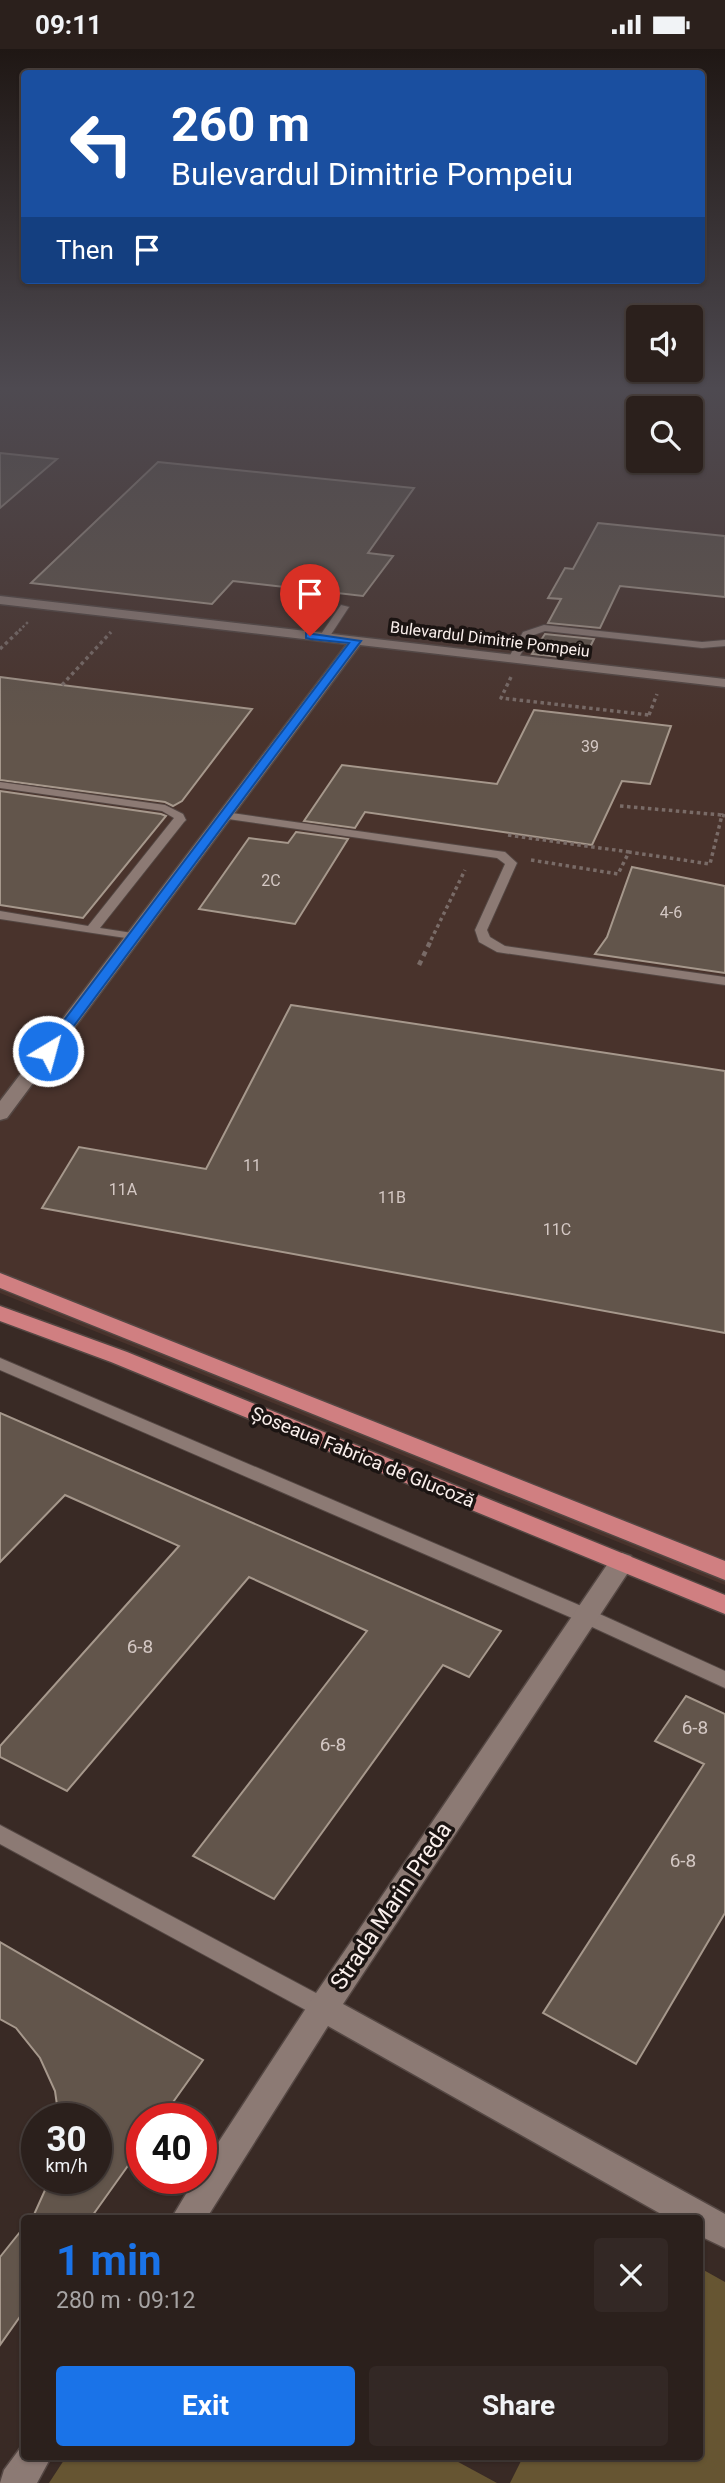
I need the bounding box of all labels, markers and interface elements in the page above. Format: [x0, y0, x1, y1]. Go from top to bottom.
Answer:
text: 09:11 [35, 10, 102, 40]
text: 260 m [171, 96, 310, 153]
icon: left [56, 98, 147, 189]
text: Bulevardul Dimitrie Pompeiu [171, 155, 573, 193]
icon: arrive [128, 231, 166, 269]
text: Then [56, 235, 114, 265]
map controls [626, 305, 703, 473]
button: sound [626, 305, 703, 382]
button: search [626, 396, 703, 473]
pin [280, 564, 340, 636]
icon: arrive [291, 575, 329, 613]
street label: Bulevardul Dimitrie Pompeiu [389, 617, 591, 661]
house number: 39 [581, 737, 599, 756]
house number: 2C [261, 871, 281, 890]
house number: 4-6 [660, 903, 682, 922]
position arrow [11, 1014, 85, 1088]
house number: 11 [243, 1156, 261, 1175]
house number: 11A [109, 1180, 138, 1199]
house number: 11B [378, 1188, 406, 1207]
house number: 11C [543, 1220, 571, 1239]
street label: Șoseaua Fabrica de Glucoză [248, 1402, 478, 1512]
house number: 6-8 [127, 1635, 153, 1658]
house number: 6-8 [682, 1716, 708, 1739]
house number: 6-8 [320, 1733, 346, 1756]
street label: Strada Marin Preda [325, 1817, 457, 1995]
house number: 6-8 [670, 1849, 696, 1872]
speed limit sign: 40 [126, 2103, 217, 2194]
text: 30 [46, 2119, 87, 2160]
text: km/h [45, 2155, 88, 2176]
text: 1 min [56, 2236, 162, 2285]
button: close [594, 2238, 668, 2312]
text: 280 m · 09:12 [56, 2287, 195, 2314]
button: Exit [56, 2366, 355, 2446]
button: Share [369, 2366, 668, 2446]

